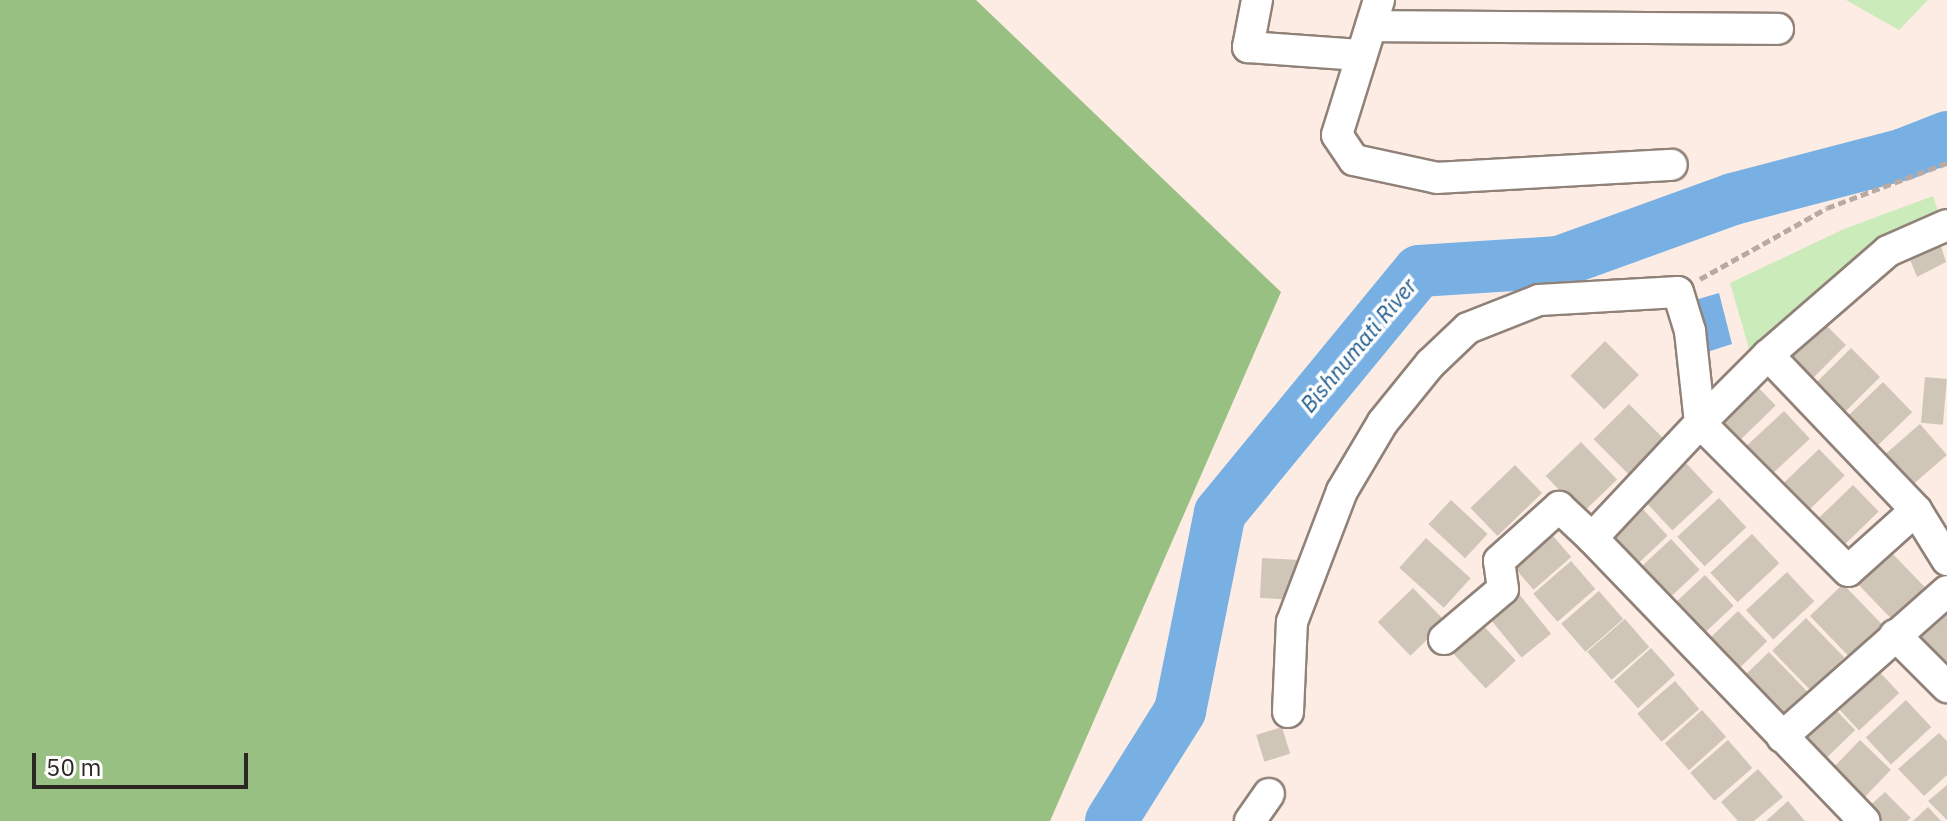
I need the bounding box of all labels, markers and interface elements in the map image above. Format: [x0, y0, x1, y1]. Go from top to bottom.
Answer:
water label: Bishnumati River [1295, 273, 1421, 417]
scale bar [36, 737, 252, 787]
text: 50 m [46, 751, 101, 783]

